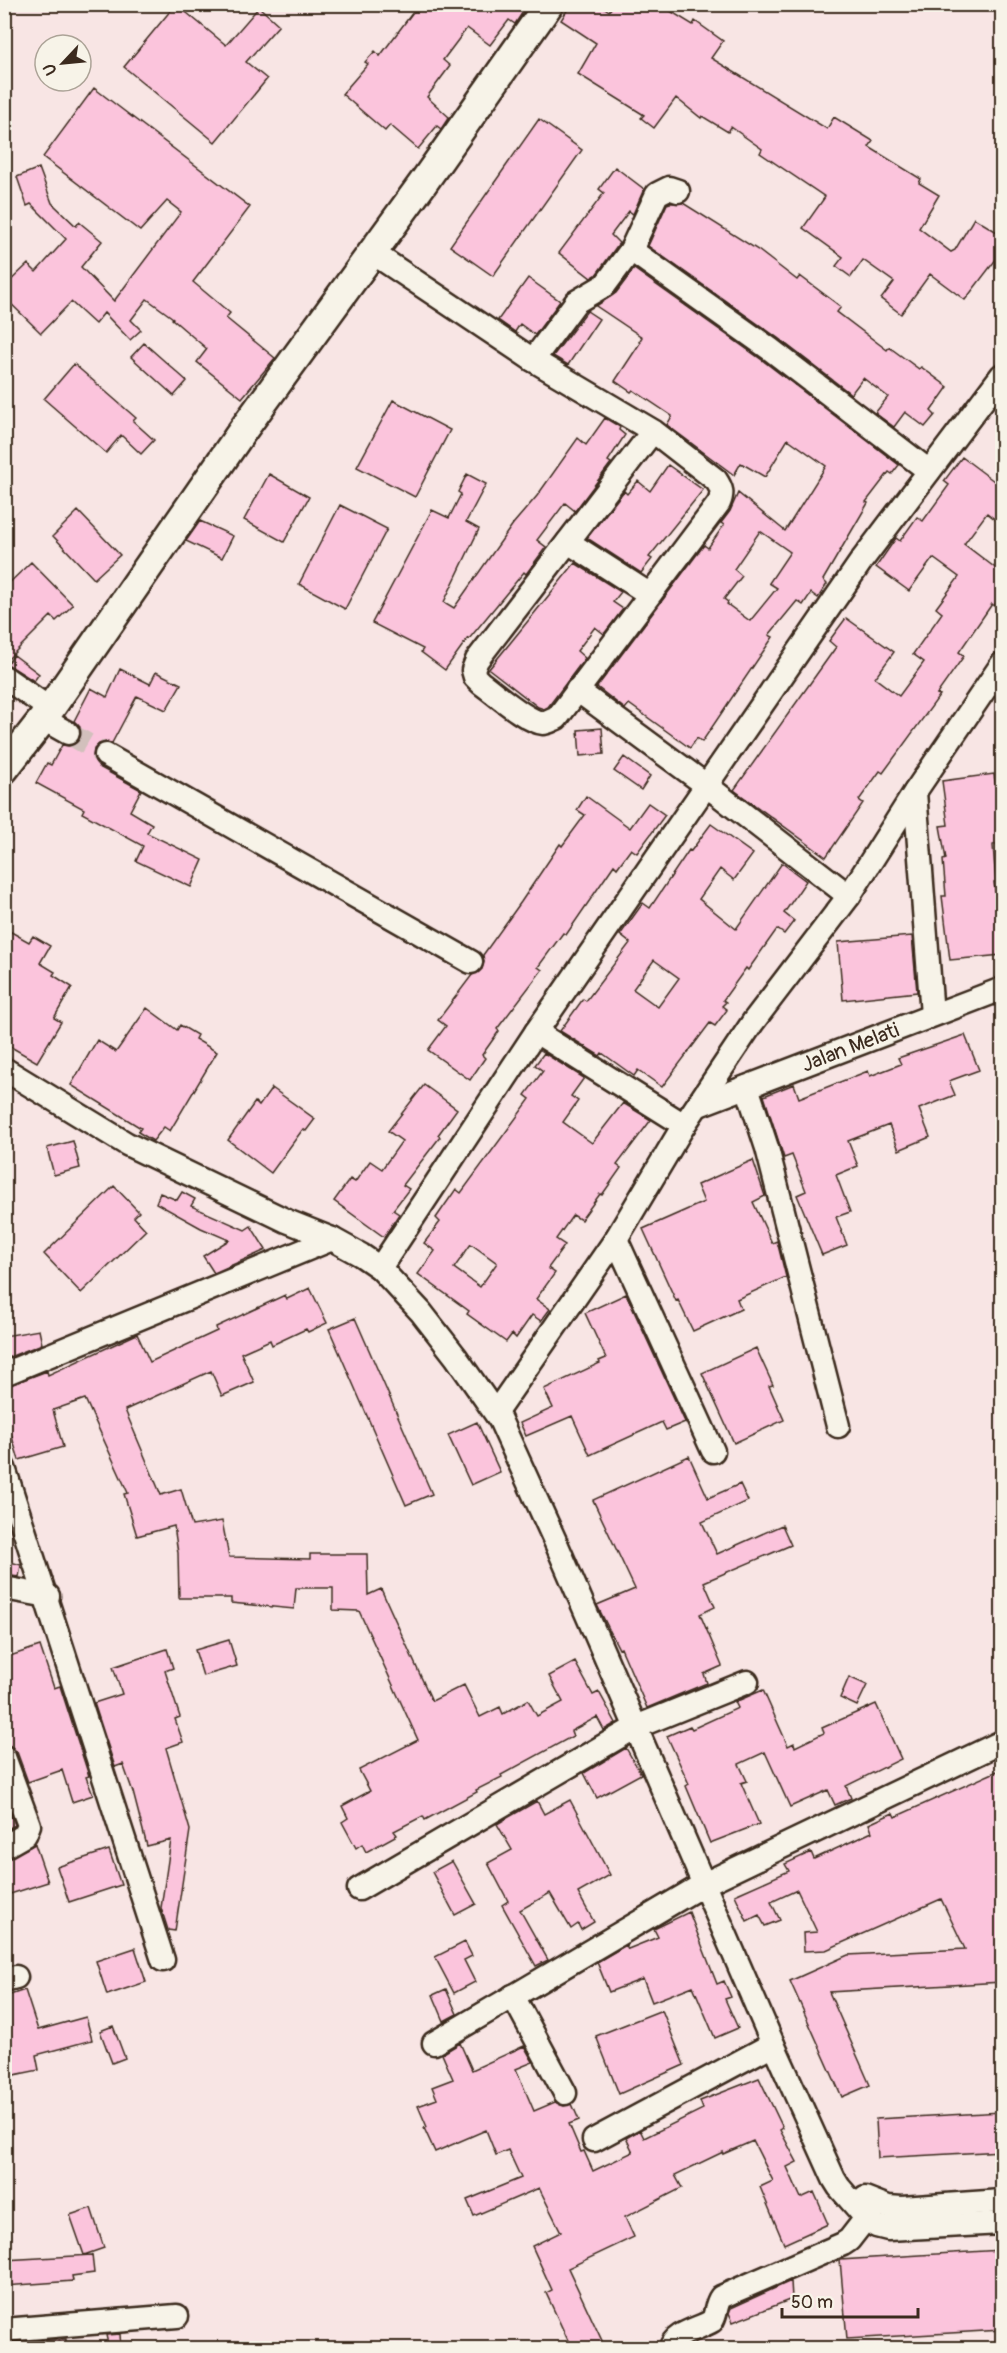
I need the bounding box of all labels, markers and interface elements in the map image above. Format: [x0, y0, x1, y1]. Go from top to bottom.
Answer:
north arrow [33, 33, 93, 93]
text: U [39, 60, 62, 78]
street label: Jalan Melati [798, 1017, 903, 1078]
scale bar [782, 2281, 918, 2319]
text: 50 m [791, 2291, 833, 2314]

